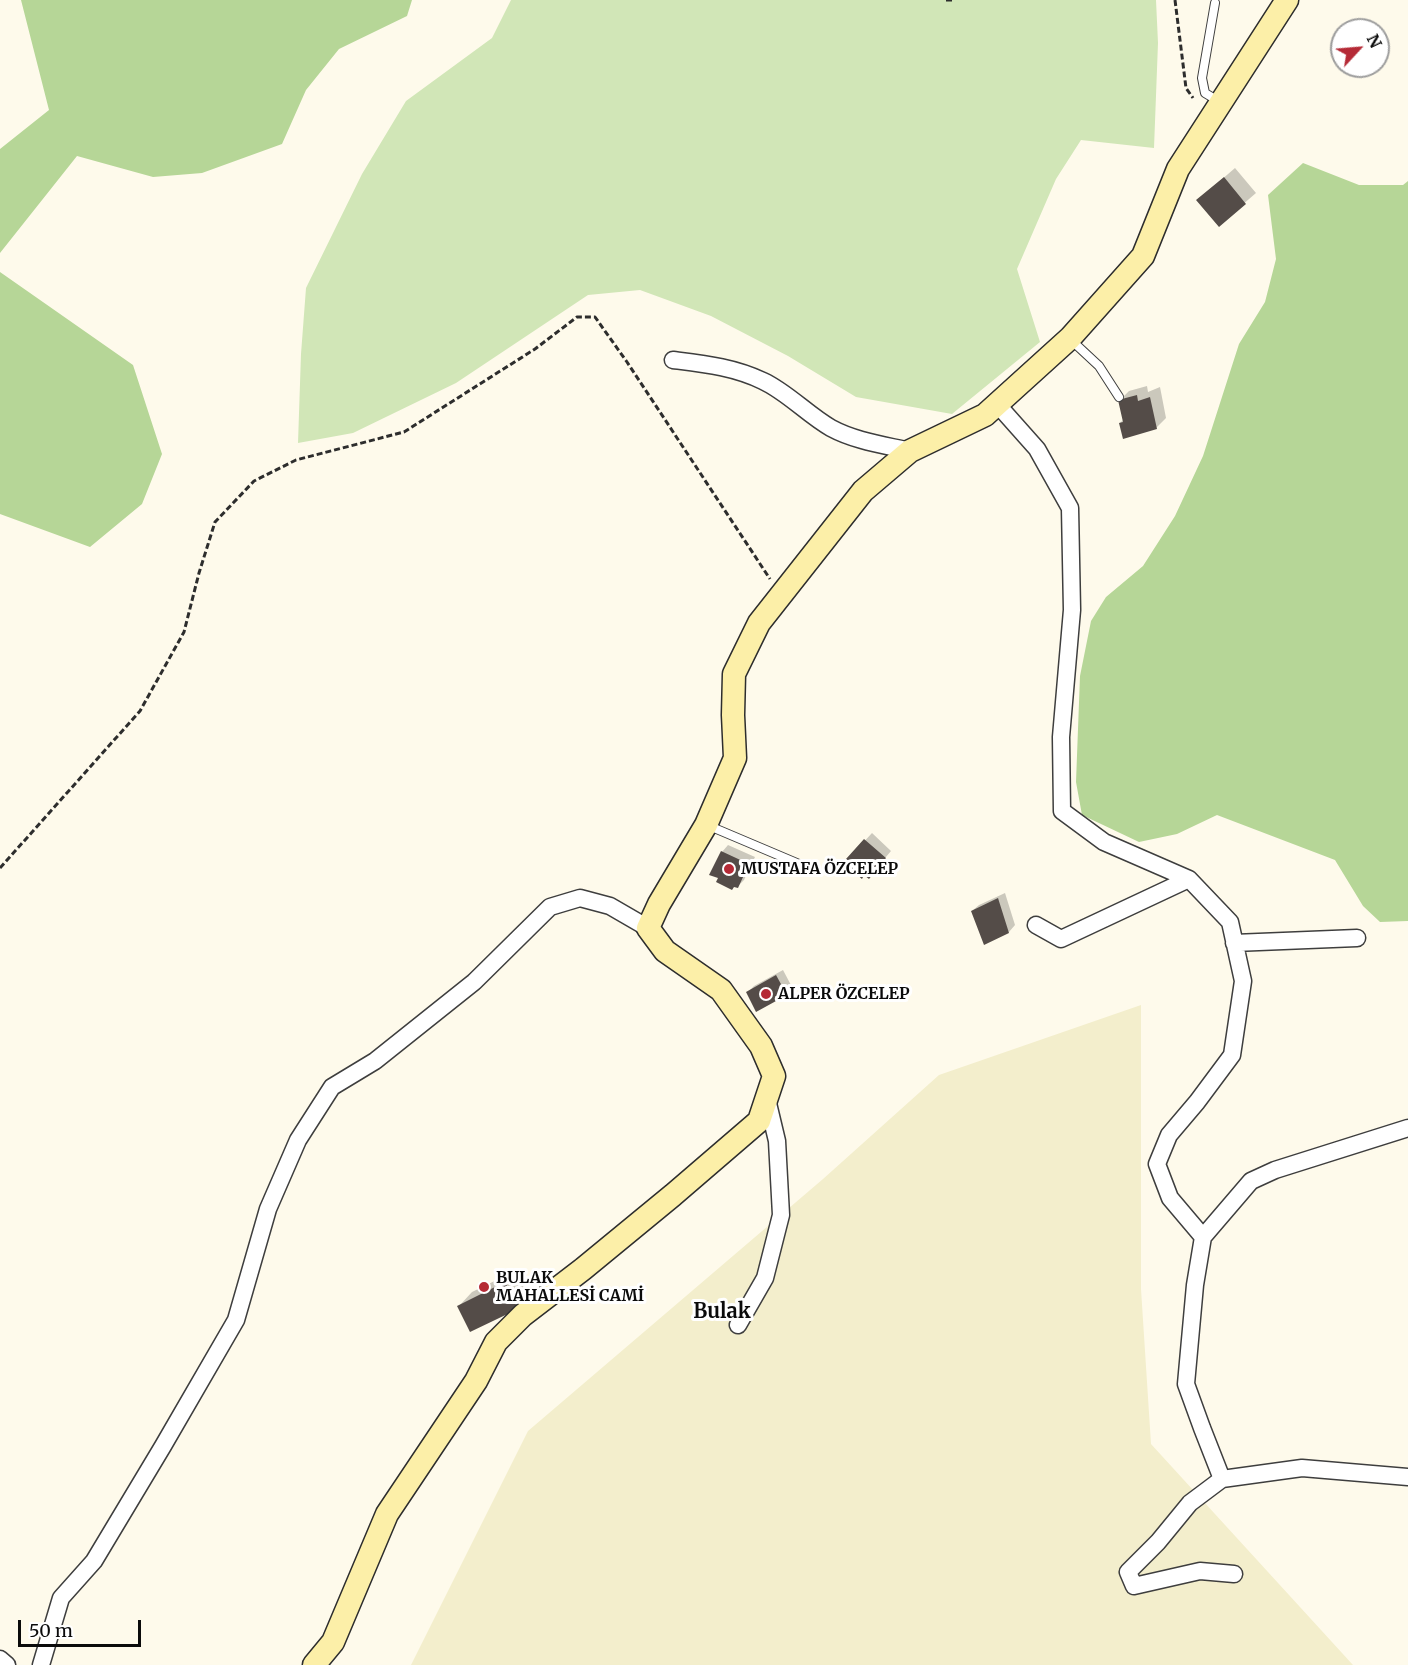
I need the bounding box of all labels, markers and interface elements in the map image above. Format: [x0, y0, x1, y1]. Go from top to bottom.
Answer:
north arrow [1330, 18, 1390, 78]
text: N [1363, 31, 1386, 51]
place label: MUSTAFA ÖZCELEP [741, 859, 898, 879]
marker: MUSTAFA ÖZCELEP [722, 862, 736, 876]
place label: ALPER ÖZCELEP [778, 984, 909, 1004]
marker: ALPER ÖZCELEP [759, 987, 773, 1001]
place label: BULAK MAHALLESİ CAMİ [496, 1268, 644, 1306]
marker: BULAK MAHALLESİ CAMİ [477, 1280, 491, 1294]
district label: Bulak [693, 1300, 751, 1324]
scale bar [21, 1608, 144, 1646]
text: 50 m [29, 1619, 73, 1642]

